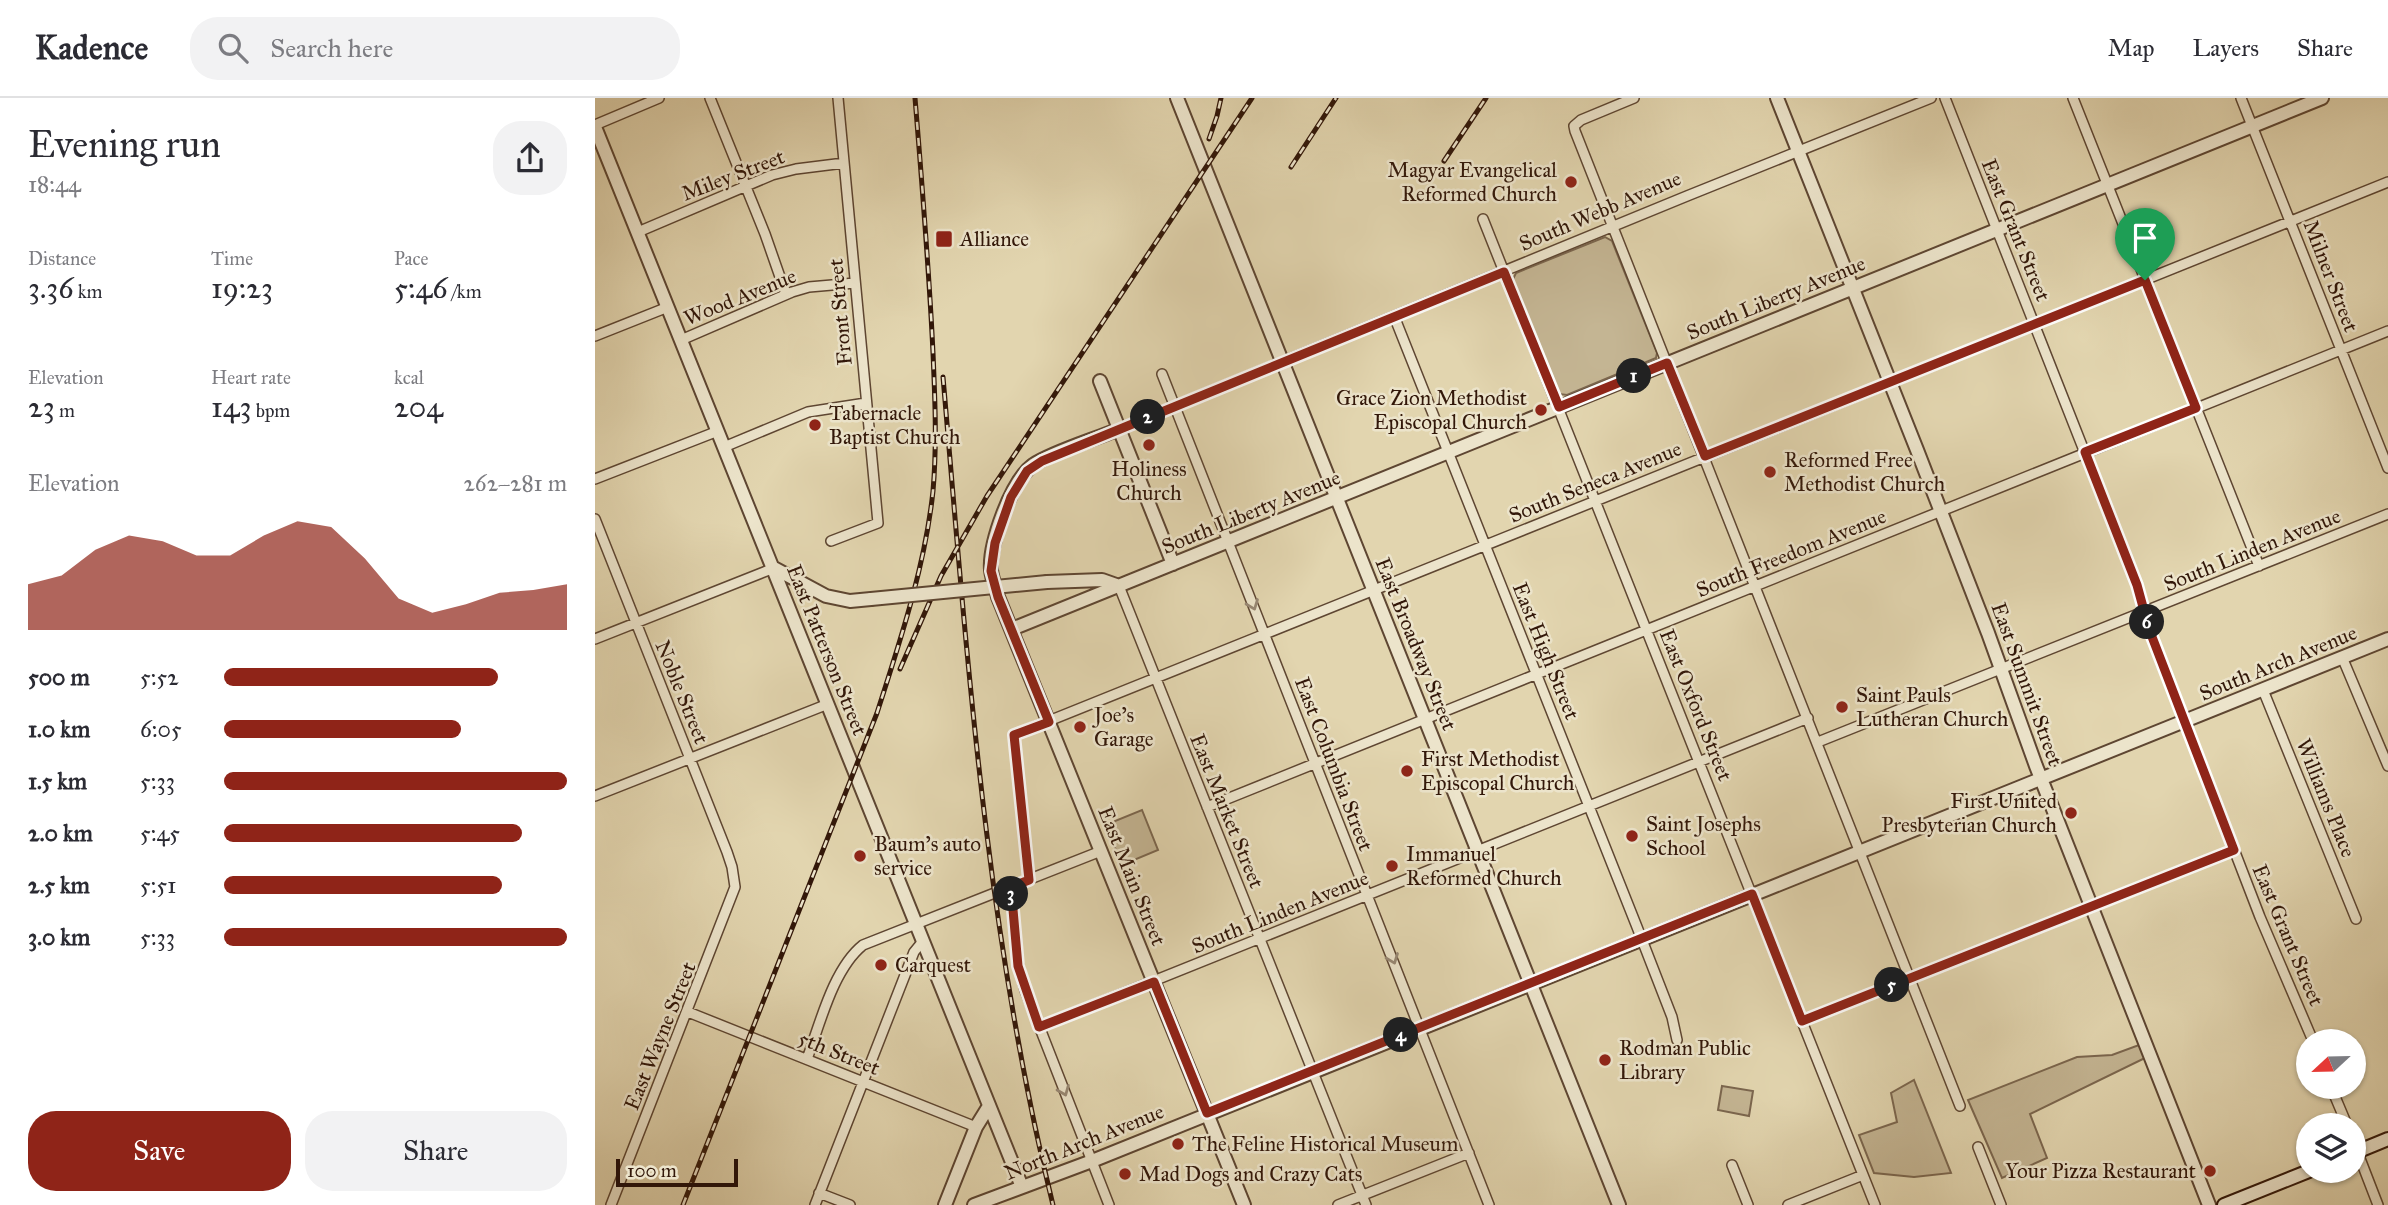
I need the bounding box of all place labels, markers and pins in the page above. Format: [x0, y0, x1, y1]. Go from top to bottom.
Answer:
place label: Magyar Evangelical Reformed Church [1387, 157, 1557, 207]
marker: Magyar Evangelical Reformed Church [1563, 174, 1579, 190]
pin [2115, 208, 2175, 280]
place label: Alliance [959, 226, 1029, 252]
marker: Alliance [934, 229, 954, 249]
pin: 1 [1616, 358, 1651, 394]
place label: Grace Zion Methodist Episcopal Church [1336, 385, 1528, 435]
place label: Tabernacle Baptist Church [829, 400, 961, 450]
pin: 2 [1131, 400, 1165, 434]
marker: Grace Zion Methodist Episcopal Church [1533, 402, 1549, 418]
marker: Tabernacle Baptist Church [807, 417, 823, 433]
marker: Holiness Church [1141, 437, 1157, 453]
place label: Reformed Free Methodist Church [1784, 447, 1946, 497]
place label: Holiness Church [1111, 456, 1187, 506]
marker: Reformed Free Methodist Church [1762, 464, 1778, 480]
pin: 6 [2129, 604, 2165, 640]
place label: Saint Pauls Lutheran Church [1856, 682, 2009, 732]
marker: Saint Pauls Lutheran Church [1834, 699, 1850, 715]
place label: Joe's Garage [1092, 702, 1154, 752]
marker: Joe's Garage [1072, 719, 1088, 735]
place label: First Methodist Episcopal Church [1421, 746, 1575, 796]
marker: First Methodist Episcopal Church [1399, 763, 1415, 779]
place label: First United Presbyterian Church [1881, 788, 2057, 838]
marker: First United Presbyterian Church [2063, 805, 2079, 821]
place label: Saint Josephs School [1646, 811, 1761, 861]
marker: Saint Josephs School [1624, 828, 1640, 844]
place label: Baum's auto service [874, 831, 981, 881]
place label: Immanuel Reformed Church [1406, 841, 1562, 891]
marker: Baum's auto service [852, 848, 868, 864]
marker: Immanuel Reformed Church [1384, 858, 1400, 874]
pin: 3 [993, 876, 1029, 912]
place label: Carquest [895, 952, 972, 978]
marker: Carquest [873, 957, 889, 973]
pin: 5 [1875, 968, 1909, 1002]
pin: 4 [1383, 1018, 1419, 1052]
place label: Rodman Public Library [1619, 1035, 1751, 1085]
marker: Rodman Public Library [1597, 1052, 1613, 1068]
place label: The Feline Historical Museum [1192, 1131, 1459, 1157]
marker: The Feline Historical Museum [1170, 1136, 1186, 1152]
place label: Your Pizza Restaurant [2005, 1158, 2197, 1184]
place label: Mad Dogs and Crazy Cats [1139, 1161, 1363, 1187]
marker: Your Pizza Restaurant [2202, 1163, 2218, 1179]
marker: Mad Dogs and Crazy Cats [1117, 1166, 1133, 1182]

